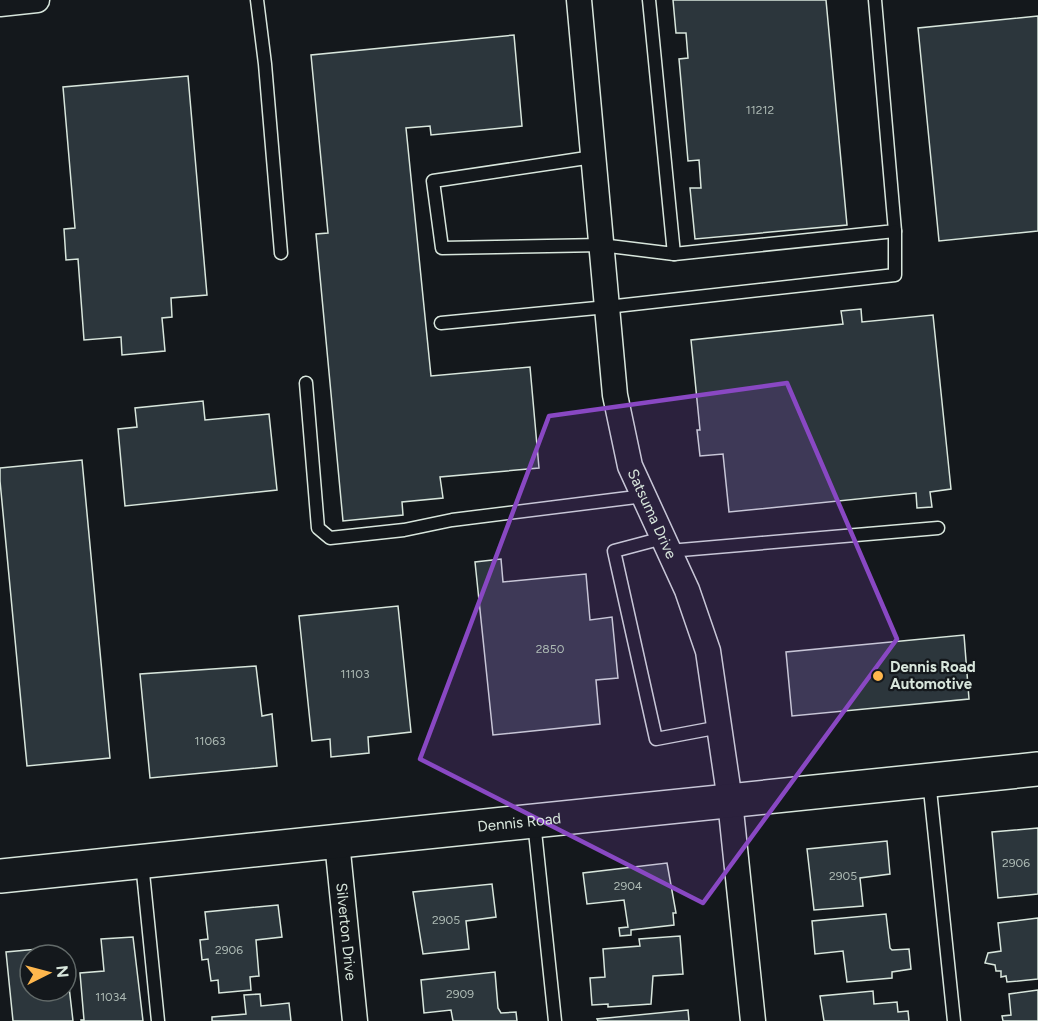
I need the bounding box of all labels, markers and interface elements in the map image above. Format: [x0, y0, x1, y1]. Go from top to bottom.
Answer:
house number: 11212 [746, 103, 774, 117]
street label: Satsuma Drive [624, 466, 680, 562]
house number: 2850 [536, 642, 565, 656]
place label: Dennis Road Automotive [890, 658, 976, 693]
house number: 11103 [340, 667, 370, 681]
marker: Dennis Road Automotive [871, 669, 885, 683]
house number: 11063 [195, 734, 225, 748]
street label: Dennis Road [477, 809, 562, 836]
house number: 2906 [1002, 856, 1030, 870]
house number: 2905 [829, 869, 857, 883]
house number: 2904 [614, 879, 643, 893]
street label: Silverton Drive [332, 882, 360, 981]
house number: 2905 [432, 913, 460, 927]
north arrow [18, 943, 78, 1003]
house number: 2906 [215, 943, 243, 957]
text: N [52, 964, 73, 979]
house number: 2909 [446, 987, 474, 1001]
house number: 11034 [95, 990, 127, 1004]

